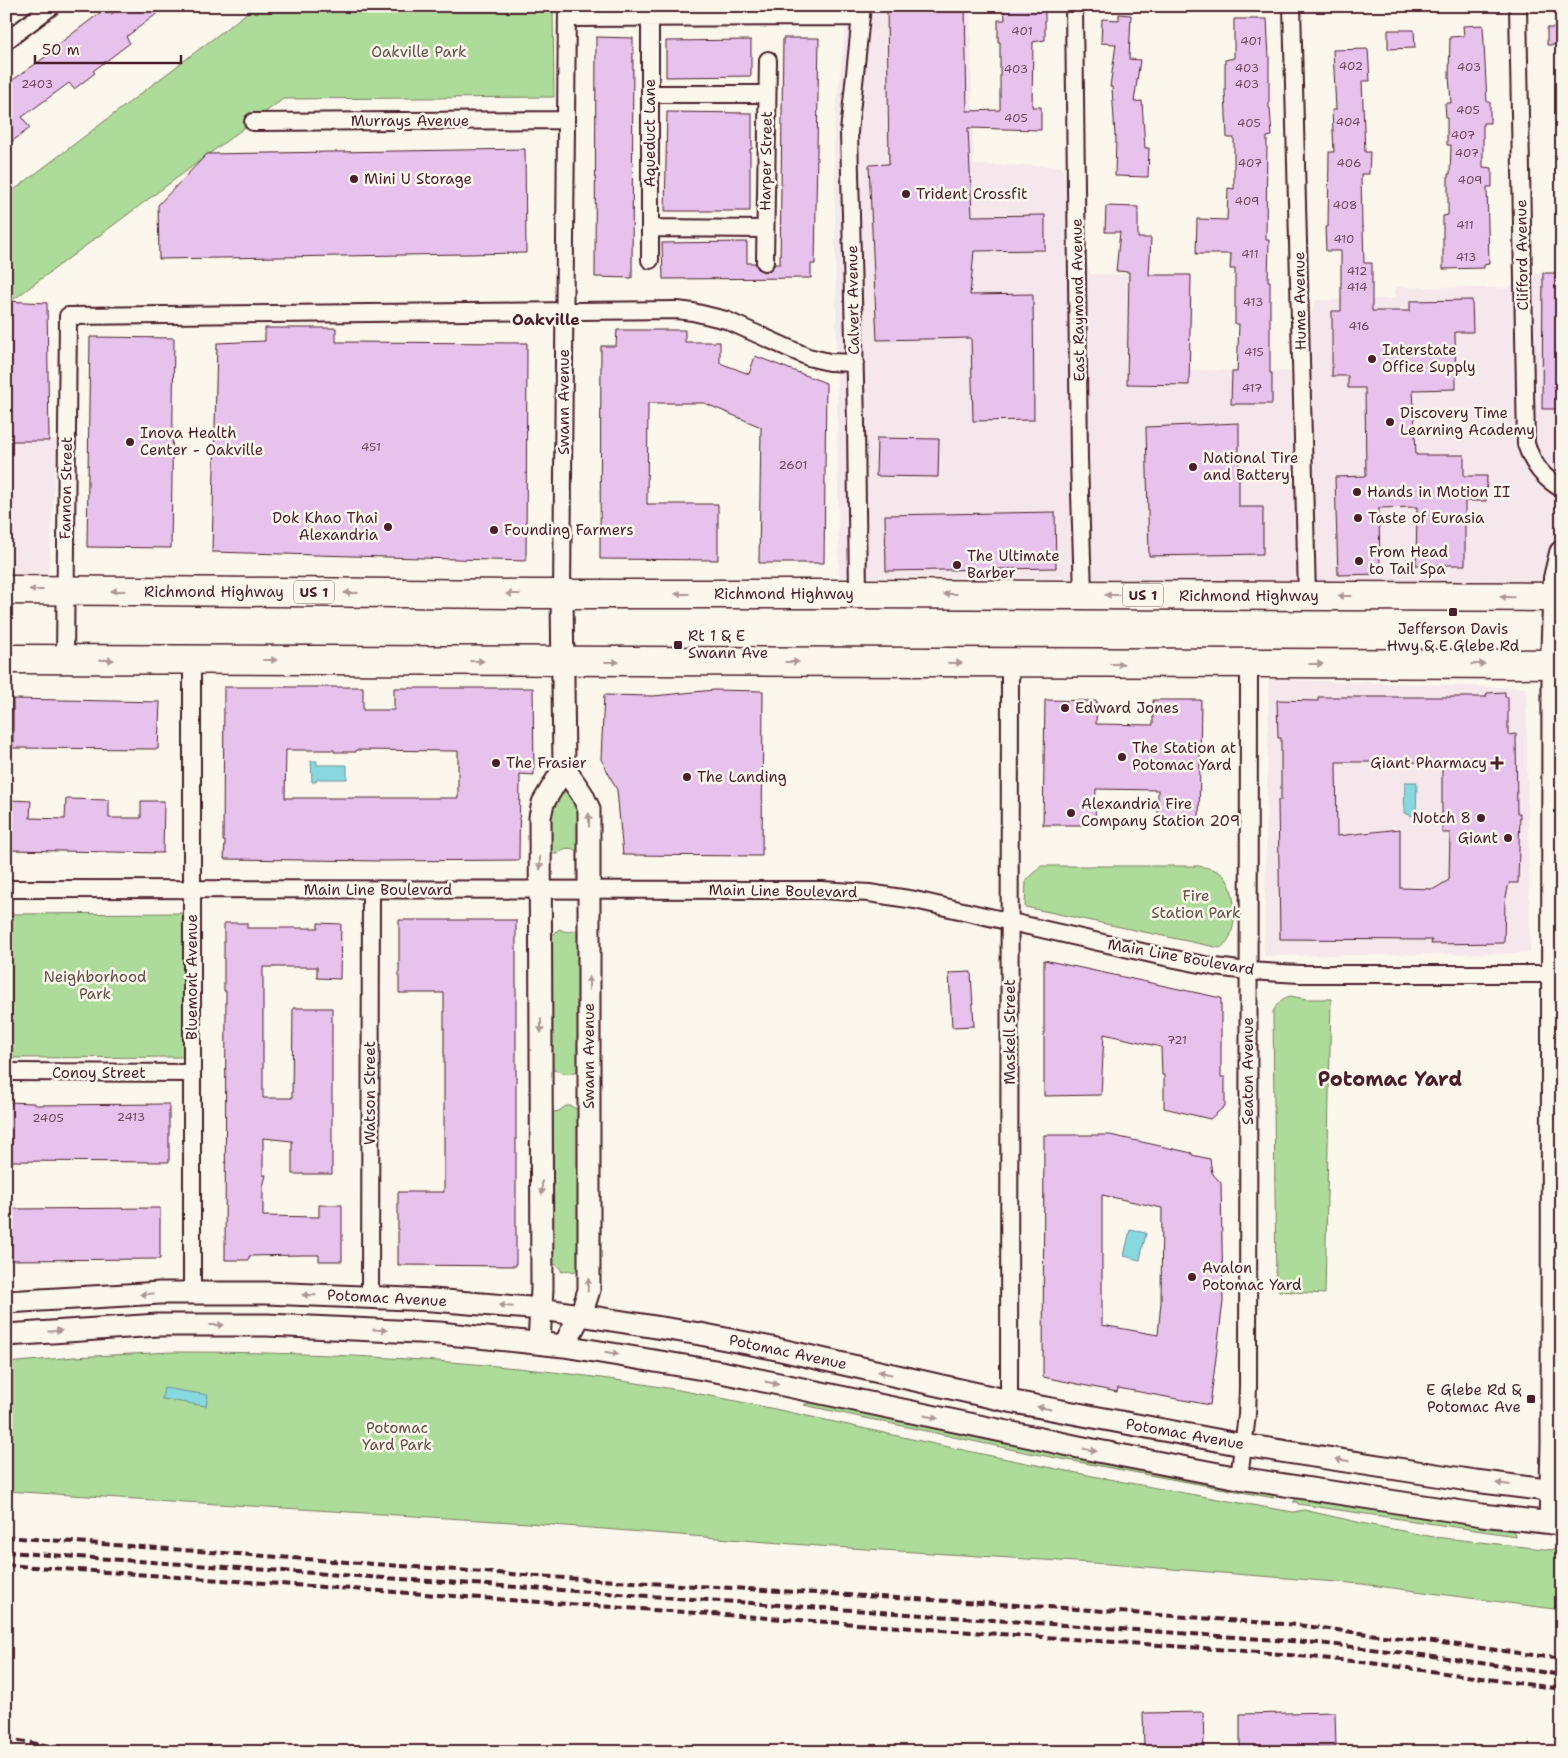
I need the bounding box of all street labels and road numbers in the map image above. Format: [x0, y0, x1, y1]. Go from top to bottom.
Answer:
street label: Aqueduct Lane [640, 79, 660, 187]
street label: Murrays Avenue [351, 111, 469, 131]
street label: Harper Street [755, 111, 777, 211]
street label: Clifford Avenue [1511, 199, 1533, 311]
street label: East Raymond Avenue [1067, 218, 1089, 382]
street label: Calvert Avenue [842, 245, 864, 355]
street label: Hume Avenue [1289, 251, 1311, 351]
street label: Swann Avenue [554, 349, 574, 455]
street label: Fannon Street [55, 436, 77, 540]
road number: US 1 [294, 580, 334, 604]
street label: Richmond Highway [144, 582, 284, 602]
street label: Richmond Highway [714, 584, 854, 604]
road number: US 1 [1123, 584, 1163, 606]
street label: Richmond Highway [1179, 586, 1319, 606]
street label: Main Line Boulevard [304, 880, 453, 900]
street label: Main Line Boulevard [709, 880, 858, 902]
street label: Bluemont Avenue [182, 914, 202, 1040]
street label: Main Line Boulevard [1106, 934, 1256, 980]
street label: Maskell Street [1000, 979, 1020, 1085]
street label: Swann Avenue [579, 1003, 599, 1109]
street label: Seaton Avenue [1238, 1017, 1258, 1125]
street label: Watson Street [360, 1041, 380, 1145]
street label: Conoy Street [52, 1063, 146, 1083]
street label: Potomac Avenue [327, 1285, 447, 1311]
street label: Potomac Avenue [727, 1330, 849, 1374]
street label: Potomac Avenue [1124, 1414, 1246, 1454]

